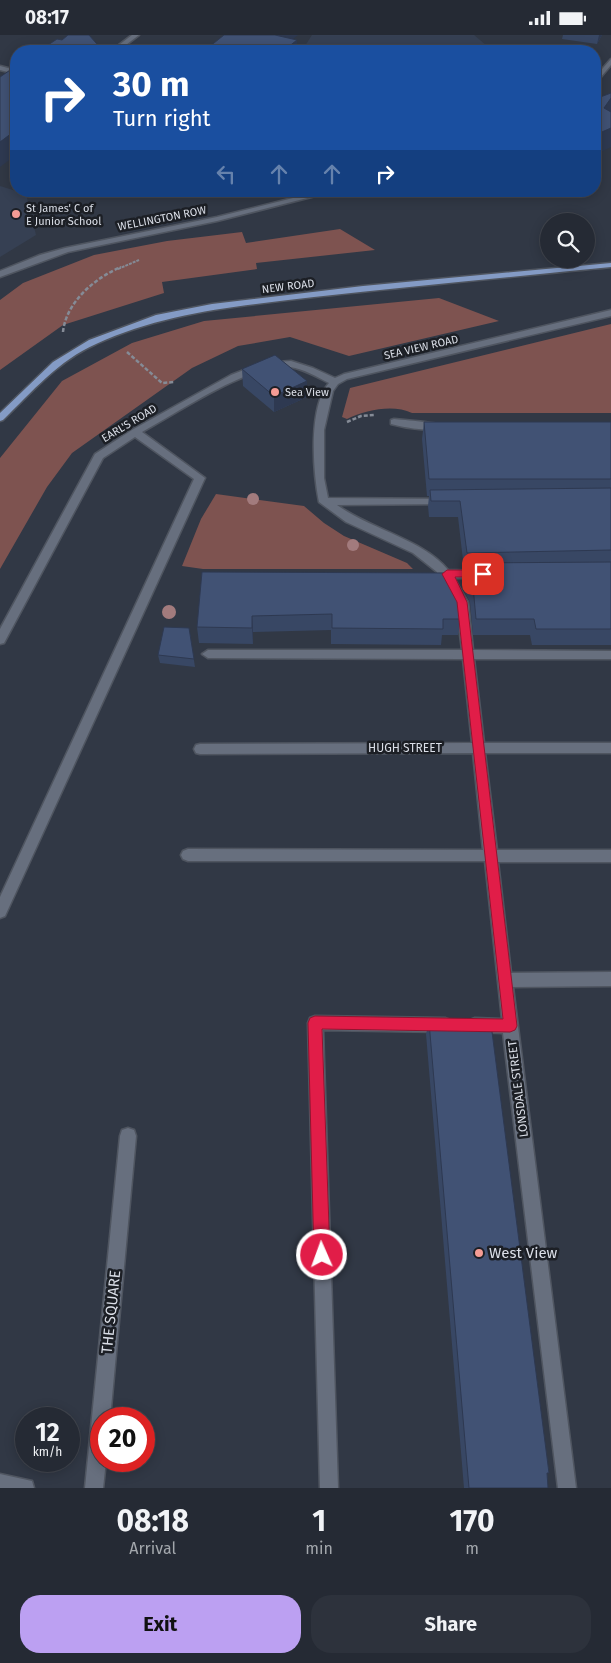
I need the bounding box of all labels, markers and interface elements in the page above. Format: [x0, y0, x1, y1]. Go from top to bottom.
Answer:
text: 08:17 [25, 6, 69, 29]
text: 30 m [113, 63, 190, 105]
icon: right [30, 65, 95, 130]
text: Turn right [113, 105, 210, 132]
icon: left [212, 160, 240, 188]
icon: ahead [265, 160, 293, 188]
icon: ahead [318, 160, 346, 188]
icon: right [371, 160, 399, 188]
place label: St James' C of E Junior School [26, 202, 101, 228]
street label: WELLINGTON ROW [117, 204, 208, 233]
marker: St James' C of E Junior School [10, 208, 22, 220]
map controls [540, 213, 595, 268]
button: search [540, 213, 595, 268]
street label: NEW ROAD [261, 277, 315, 296]
street label: SEA VIEW ROAD [383, 333, 460, 362]
marker: Sea View [269, 386, 281, 398]
place label: Sea View [285, 386, 329, 399]
street label: EARL'S ROAD [99, 402, 159, 445]
pin [462, 553, 504, 595]
icon: arrive [469, 560, 497, 588]
street label: HUGH STREET [368, 741, 443, 755]
street label: LONSDALE STREET [505, 1039, 531, 1138]
position arrow [295, 1228, 347, 1280]
place label: West View [489, 1244, 558, 1262]
marker: West View [473, 1247, 485, 1259]
street label: THE SQUARE [98, 1269, 124, 1355]
speed limit sign: 20 [90, 1407, 155, 1472]
text: 12 [35, 1418, 60, 1448]
text: km/h [33, 1445, 62, 1459]
text: 08:18 [116, 1503, 189, 1539]
text: 1 [312, 1503, 326, 1539]
text: 170 [449, 1503, 495, 1539]
text: Arrival [129, 1539, 176, 1558]
text: min [305, 1539, 333, 1558]
text: m [465, 1539, 479, 1558]
button: Exit [20, 1595, 301, 1653]
button: Share [311, 1595, 591, 1653]

